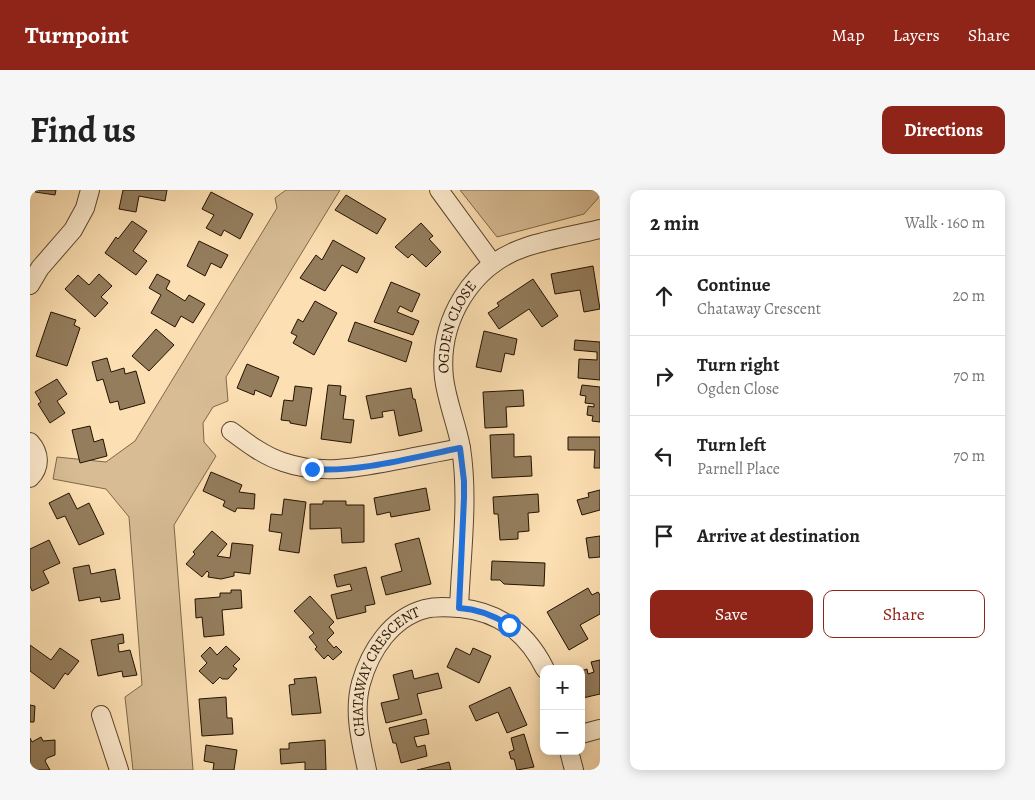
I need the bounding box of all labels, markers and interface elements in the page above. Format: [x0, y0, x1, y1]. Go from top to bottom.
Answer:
text: Turnpoint [25, 19, 129, 51]
text: Map [832, 23, 865, 47]
text: Layers [893, 23, 940, 47]
text: Share [968, 23, 1010, 47]
text: Find us [30, 106, 136, 154]
button: Directions [882, 106, 1005, 154]
text: 2 min [650, 209, 699, 237]
text: Walk · 160 m [905, 212, 985, 234]
text: Continue [697, 272, 771, 298]
street label: OGDEN CLOSE [433, 276, 481, 374]
icon: ahead [650, 282, 678, 310]
text: 20 m [952, 285, 985, 307]
text: Chataway Crescent [697, 298, 821, 320]
text: Turn right [697, 352, 779, 378]
icon: right [650, 362, 678, 390]
text: 70 m [953, 365, 985, 387]
text: Ogden Close [697, 378, 779, 400]
text: Turn left [697, 432, 766, 458]
icon: left [650, 442, 678, 470]
text: 70 m [953, 445, 985, 467]
route end [301, 458, 324, 481]
text: Parnell Place [697, 458, 780, 480]
icon: arrive [650, 522, 678, 550]
text: Arrive at destination [697, 523, 860, 549]
button: Save [650, 590, 813, 638]
button: Share [823, 590, 985, 638]
street label: CHATAWAY CRESCENT [348, 601, 424, 738]
route start [498, 614, 521, 637]
map controls [540, 665, 585, 755]
button: + [540, 665, 585, 710]
button: − [540, 710, 585, 755]

